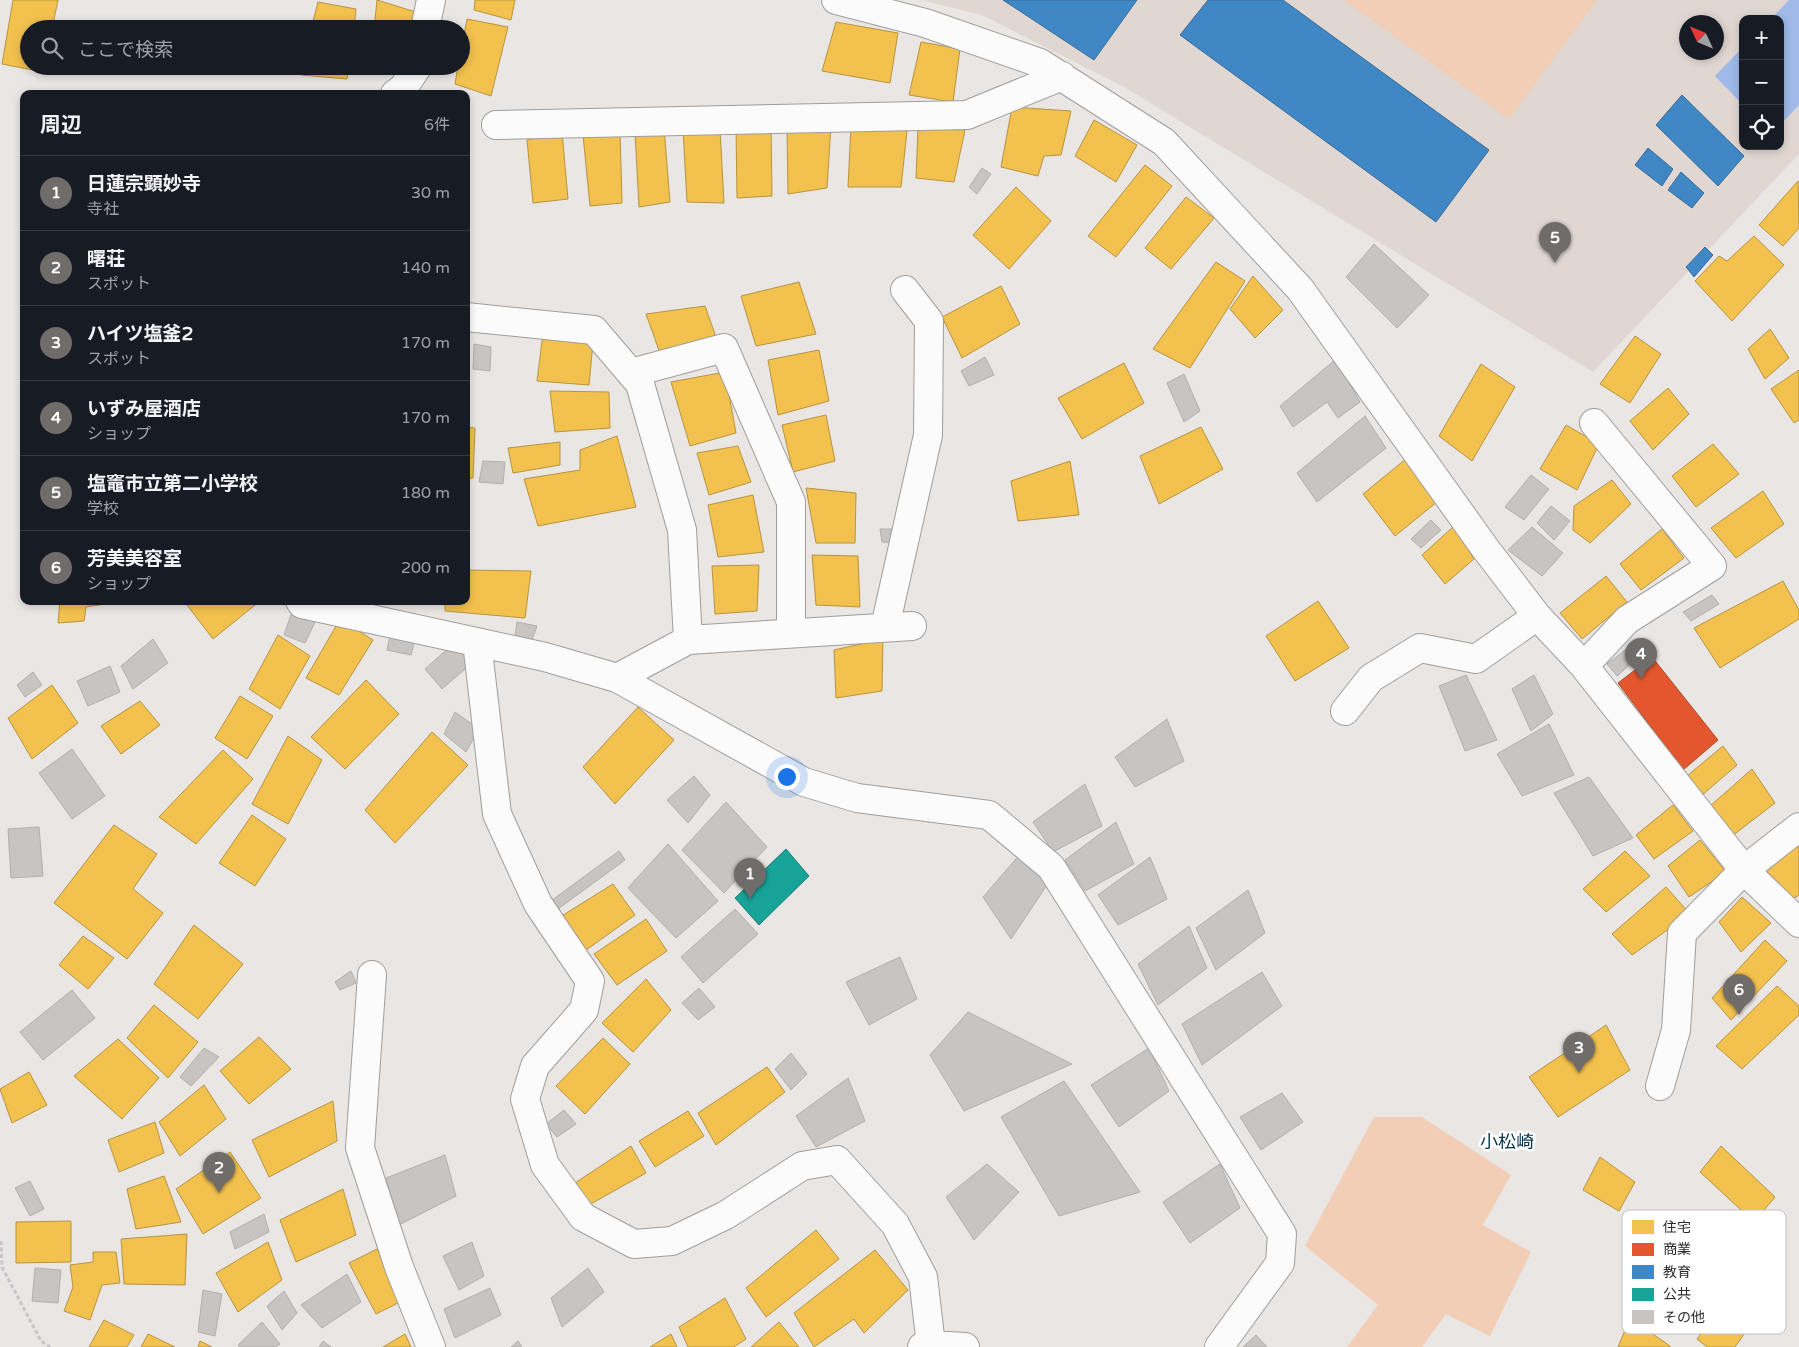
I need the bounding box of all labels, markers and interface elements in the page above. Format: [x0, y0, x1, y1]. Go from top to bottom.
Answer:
north arrow [1679, 15, 1724, 60]
map controls [1739, 15, 1784, 150]
button: + [1739, 15, 1784, 60]
search box [20, 20, 470, 75]
icon: search [38, 34, 66, 62]
text: ここで検索 [78, 39, 173, 61]
button: − [1739, 60, 1784, 105]
button: locate [1739, 105, 1784, 150]
text: 周辺 [40, 113, 82, 138]
text: 6件 [424, 115, 450, 135]
text: 日蓮宗顕妙寺 [87, 173, 201, 195]
text: 1 [51, 183, 61, 203]
text: 30 m [411, 183, 450, 203]
text: 寺社 [87, 199, 119, 219]
pin: 5 [1539, 222, 1571, 263]
text: 曙荘 [87, 248, 125, 270]
text: 2 [51, 258, 61, 278]
text: 140 m [401, 258, 450, 278]
text: スポット [87, 274, 151, 294]
text: ハイツ塩釜2 [87, 323, 194, 345]
text: 3 [51, 333, 61, 353]
text: 170 m [401, 333, 450, 353]
text: スポット [87, 349, 151, 369]
text: いずみ屋酒店 [87, 398, 201, 420]
text: 4 [51, 408, 61, 428]
text: 170 m [401, 408, 450, 428]
text: ショップ [87, 424, 151, 444]
text: 塩竈市立第二小学校 [87, 473, 258, 495]
text: 5 [51, 483, 61, 503]
text: 180 m [401, 483, 450, 503]
text: 学校 [87, 499, 119, 519]
text: 芳美美容室 [87, 548, 182, 570]
text: 6 [51, 558, 61, 578]
text: 200 m [401, 558, 450, 578]
text: ショップ [87, 574, 151, 594]
pin: 4 [1625, 638, 1657, 679]
your location [774, 764, 800, 790]
pin: 1 [734, 858, 766, 899]
pin: 6 [1723, 974, 1755, 1015]
pin: 3 [1563, 1032, 1595, 1073]
district label: 小松崎 [1480, 1131, 1534, 1153]
pin: 2 [203, 1152, 235, 1193]
legend [1622, 1210, 1786, 1334]
text: 住宅 [1663, 1219, 1691, 1236]
text: 商業 [1663, 1241, 1691, 1258]
text: 教育 [1663, 1264, 1691, 1281]
text: 公共 [1663, 1286, 1691, 1303]
text: その他 [1663, 1309, 1705, 1326]

